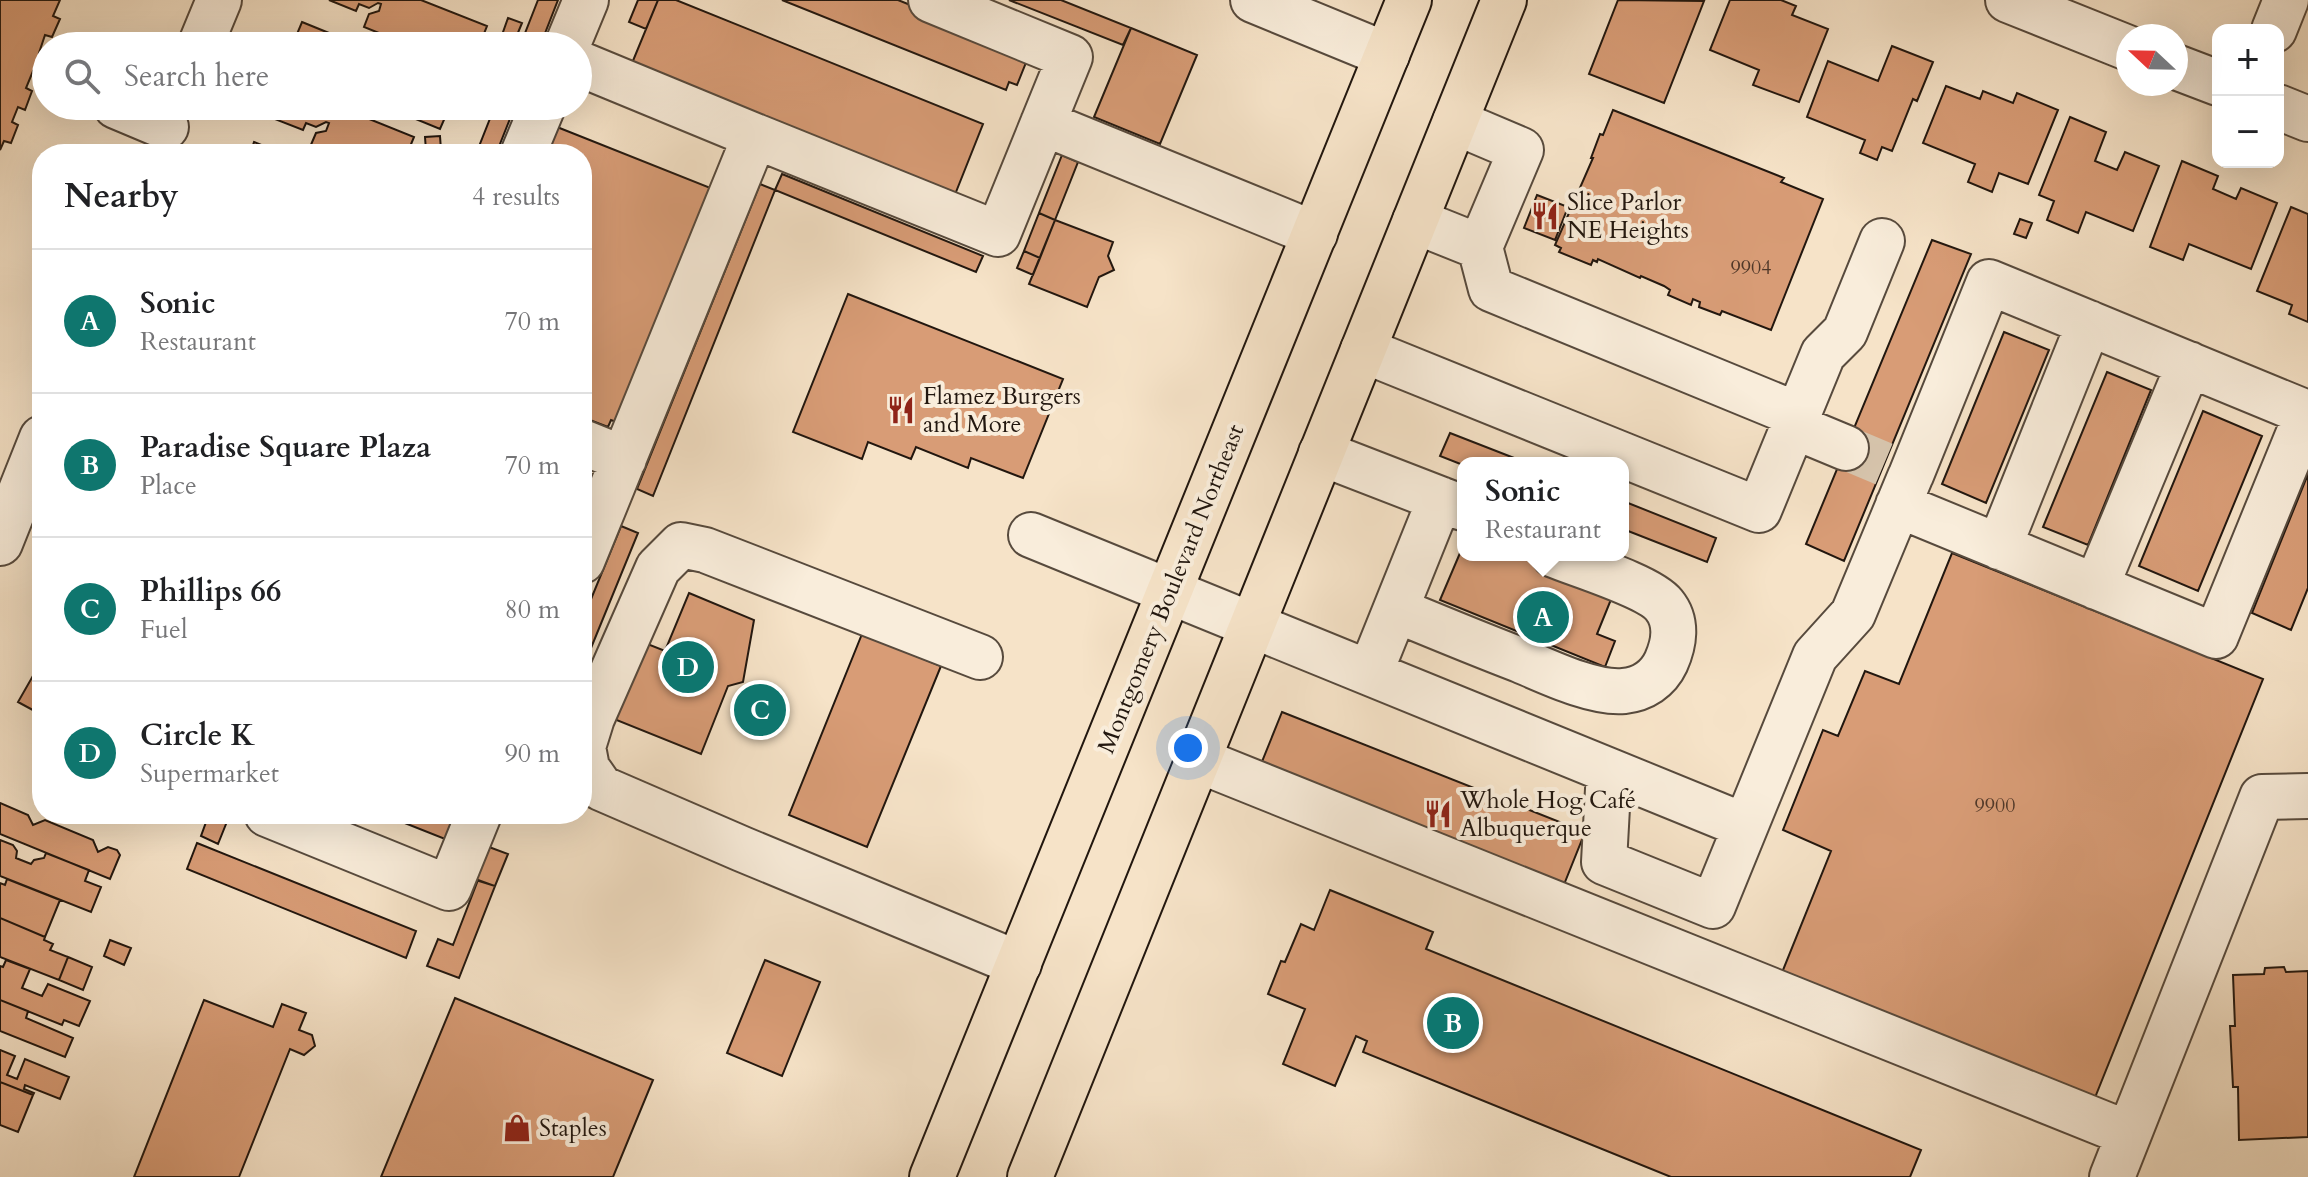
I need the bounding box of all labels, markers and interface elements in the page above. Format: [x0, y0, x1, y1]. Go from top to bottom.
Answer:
north arrow [2116, 24, 2188, 96]
map controls [2212, 24, 2284, 168]
button: + [2212, 24, 2284, 96]
search box [32, 32, 592, 120]
icon: search [60, 54, 104, 98]
text: Search here [124, 56, 269, 97]
button: − [2212, 96, 2284, 168]
text: Nearby [64, 173, 179, 219]
text: 4 results [472, 179, 560, 214]
place label: Slice Parlor NE Heights [1567, 186, 1689, 247]
restaurant icon: Slice Parlor NE Heights [1530, 201, 1560, 231]
house number: 9904 [1731, 254, 1771, 281]
text: Sonic [140, 283, 215, 324]
text: A [80, 304, 100, 339]
text: 70 m [504, 304, 560, 339]
text: Restaurant [140, 324, 256, 359]
place label: Flamez Burgers and More [923, 380, 1081, 441]
restaurant icon: Flamez Burgers and More [886, 395, 916, 425]
street label: Montgomery Boulevard Northeast [1090, 419, 1252, 758]
text: Paradise Square Plaza [140, 427, 431, 468]
text: B [81, 448, 99, 483]
text: 70 m [504, 448, 560, 483]
popup [1457, 457, 1629, 561]
text: Place [140, 468, 197, 503]
text: Sonic [1485, 471, 1560, 512]
text: Restaurant [1485, 512, 1601, 547]
text: Phillips 66 [140, 571, 281, 612]
pin: A [1517, 587, 1569, 647]
text: C [80, 592, 100, 627]
text: 80 m [504, 592, 560, 627]
text: Fuel [140, 612, 188, 647]
pin: D [662, 637, 714, 697]
pin: C [734, 680, 786, 740]
text: Circle K [140, 715, 255, 756]
your location [1168, 728, 1208, 768]
text: D [79, 736, 101, 771]
text: 90 m [504, 736, 560, 771]
text: Supermarket [140, 756, 279, 791]
place label: Whole Hog Café Albuquerque [1459, 784, 1636, 845]
house number: 9900 [1975, 792, 2015, 819]
restaurant icon: Whole Hog Café Albuquerque [1423, 799, 1453, 829]
pin: B [1427, 993, 1479, 1053]
place label: Staples [539, 1112, 607, 1145]
shop icon: Staples [502, 1113, 532, 1143]

